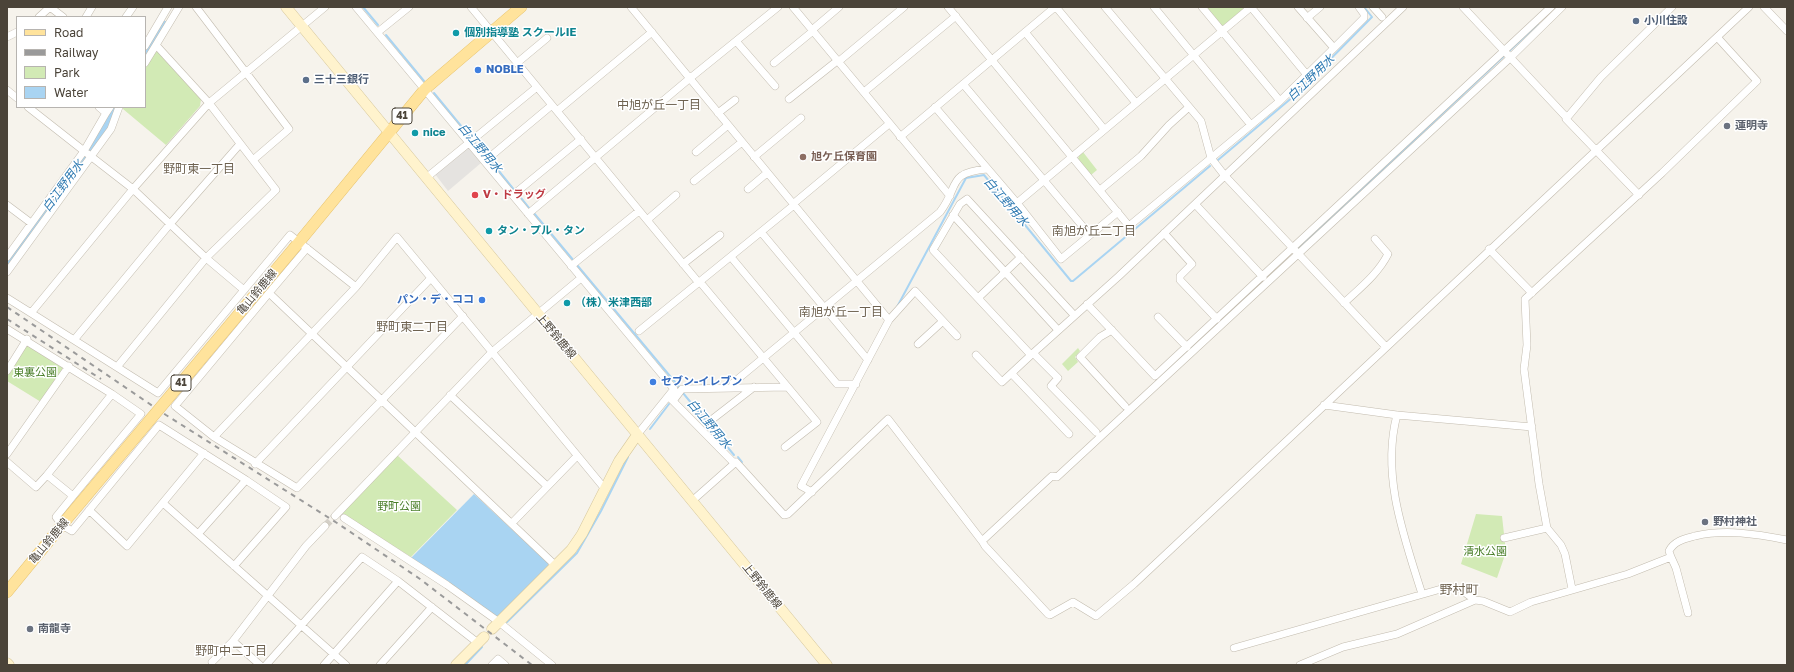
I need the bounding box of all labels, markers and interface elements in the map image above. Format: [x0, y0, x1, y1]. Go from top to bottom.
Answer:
place label: 小川住設 [1644, 14, 1688, 28]
legend [16, 16, 146, 108]
marker: 小川住設 [1631, 16, 1641, 26]
text: Road [54, 25, 83, 40]
place label: 個別指導塾 スクールIE [464, 26, 576, 40]
marker: 個別指導塾 スクールIE [451, 28, 461, 38]
text: Railway [54, 45, 99, 60]
water label: 白江野用水 [1284, 52, 1338, 104]
place label: NOBLE [486, 63, 524, 77]
text: Park [54, 65, 80, 80]
marker: NOBLE [473, 65, 483, 75]
place label: 三十三銀行 [314, 73, 369, 87]
marker: 三十三銀行 [301, 75, 311, 85]
text: Water [54, 85, 88, 100]
district label: 中旭が丘一丁目 [617, 98, 701, 112]
road number: 41 [392, 108, 412, 124]
place label: 蓮明寺 [1735, 119, 1768, 133]
water label: 白江野用水 [455, 120, 505, 176]
marker: 蓮明寺 [1722, 121, 1732, 131]
place label: nice [423, 126, 445, 140]
marker: nice [410, 128, 420, 138]
place label: 旭ケ丘保育園 [811, 150, 877, 164]
marker: 旭ケ丘保育園 [798, 152, 808, 162]
water label: 白江野用水 [40, 157, 86, 215]
district label: 野町東一丁目 [163, 162, 235, 176]
water label: 白江野用水 [981, 175, 1031, 229]
place label: V・ドラッグ [483, 188, 546, 202]
marker: V・ドラッグ [470, 190, 480, 200]
place label: タン・プル・タン [497, 224, 585, 238]
district label: 南旭が丘二丁目 [1052, 224, 1136, 238]
marker: タン・プル・タン [484, 226, 494, 236]
street label: 亀山鈴鹿線 [234, 267, 280, 317]
place label: パン・デ・ココ [397, 293, 474, 307]
marker: パン・デ・ココ [477, 295, 487, 305]
place label: （株）米津西部 [575, 296, 652, 310]
marker: （株）米津西部 [562, 298, 572, 308]
district label: 南旭が丘一丁目 [799, 305, 883, 319]
street label: 上野鈴鹿線 [533, 311, 579, 361]
district label: 野町東二丁目 [376, 320, 448, 334]
park label: 東裏公園 [13, 366, 57, 380]
road number: 41 [171, 375, 191, 391]
place label: セブン-イレブン [661, 375, 742, 389]
marker: セブン-イレブン [648, 377, 658, 387]
water label: 白江野用水 [684, 396, 734, 452]
park label: 野町公園 [377, 500, 421, 514]
place label: 野村神社 [1713, 515, 1757, 529]
street label: 亀山鈴鹿線 [26, 516, 72, 566]
marker: 野村神社 [1700, 517, 1710, 527]
park label: 清水公園 [1463, 545, 1507, 559]
street label: 上野鈴鹿線 [740, 560, 784, 612]
district label: 野村町 [1440, 582, 1478, 598]
place label: 南龍寺 [38, 622, 71, 636]
marker: 南龍寺 [25, 624, 35, 634]
district label: 野町中二丁目 [195, 644, 267, 658]

